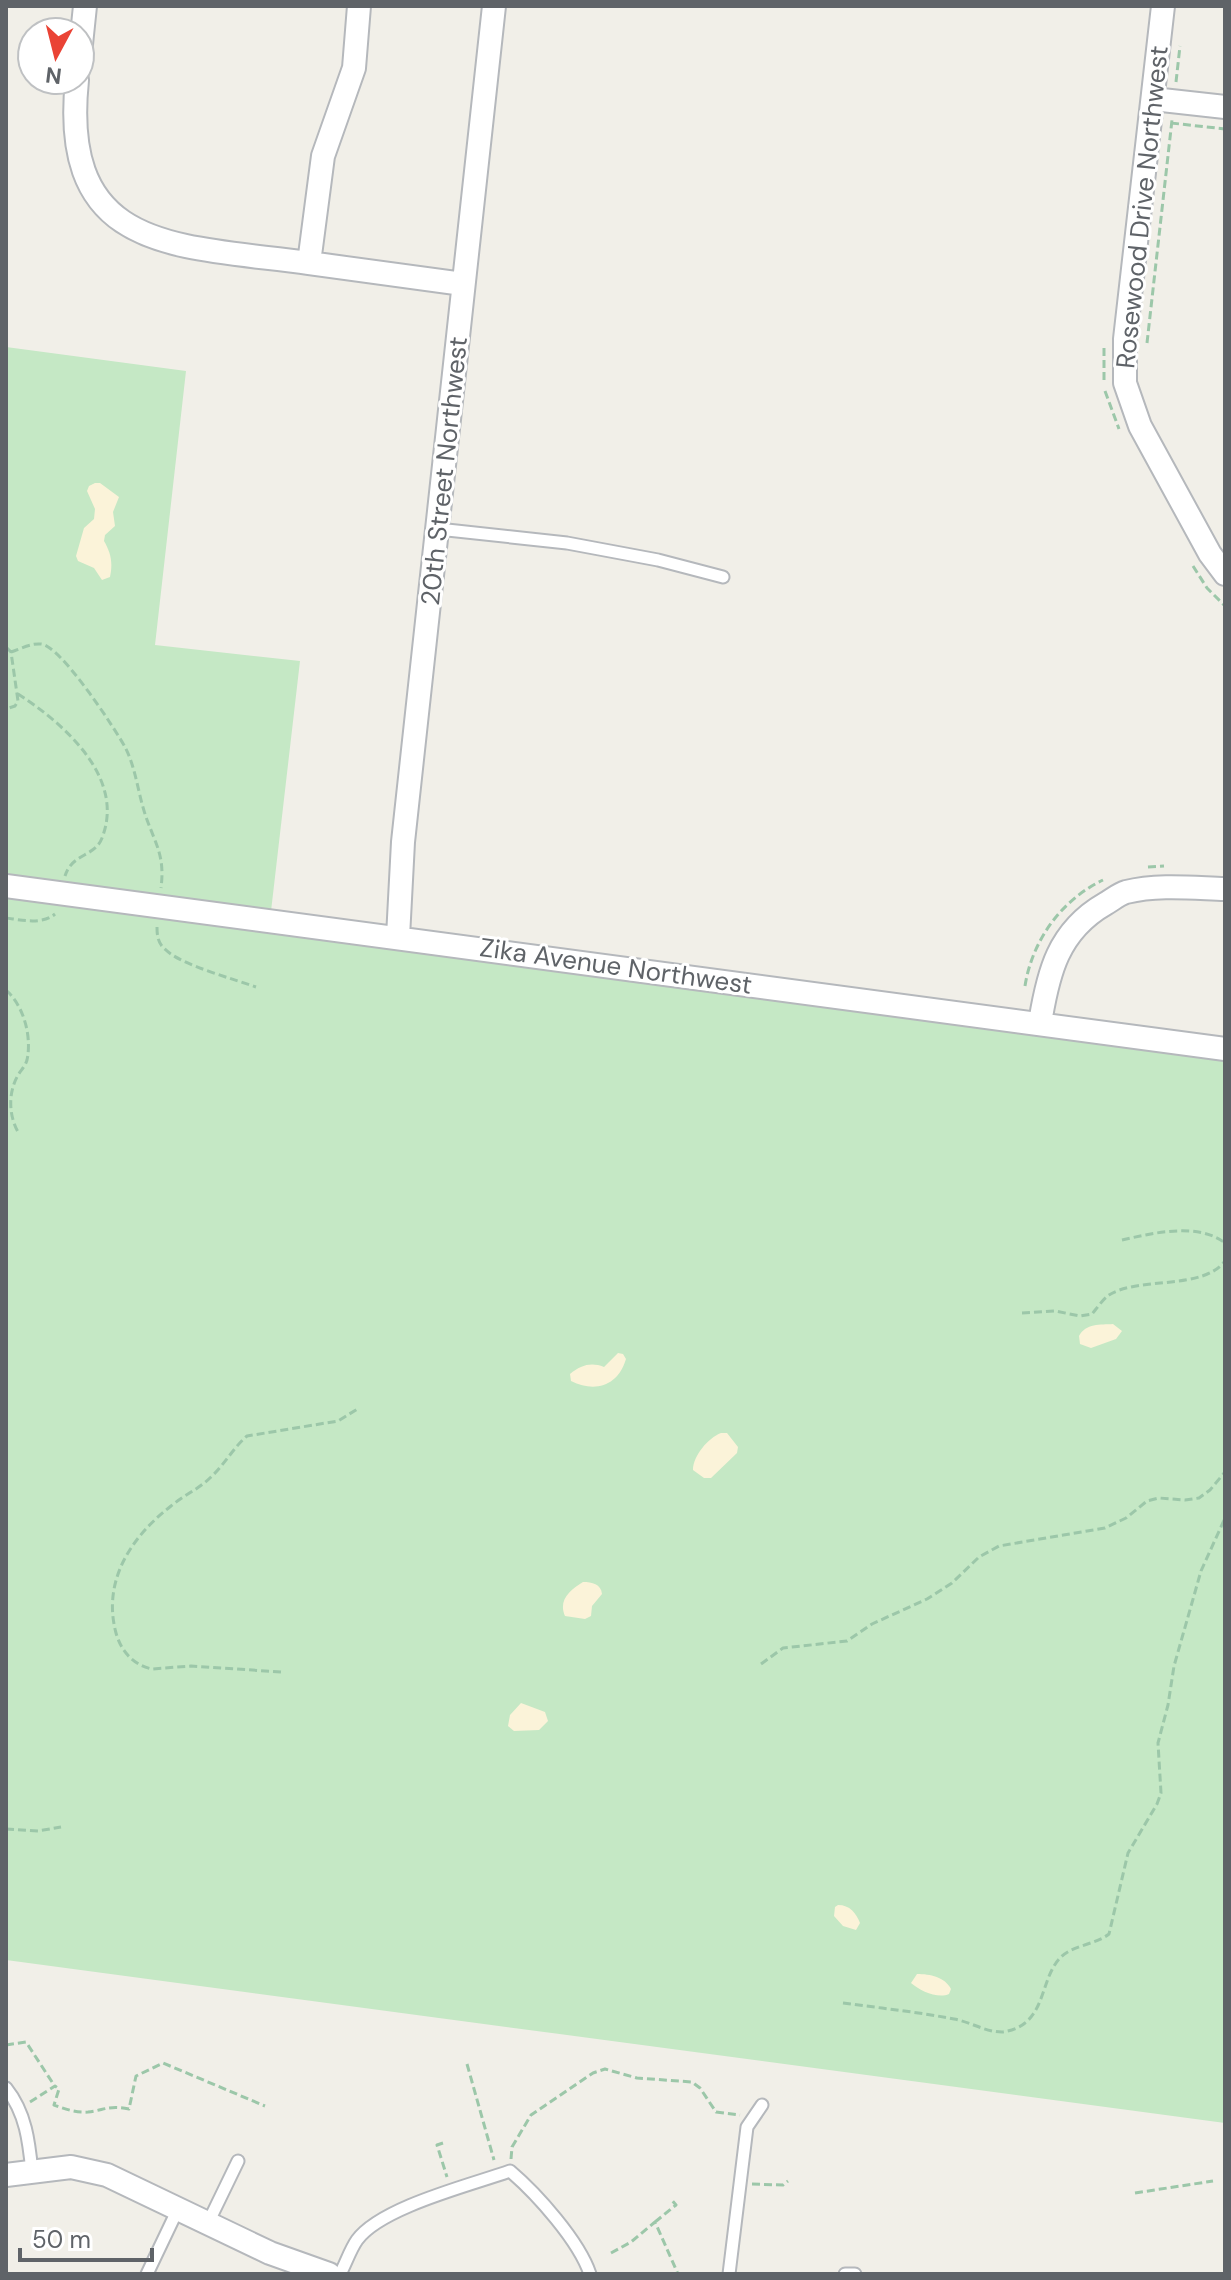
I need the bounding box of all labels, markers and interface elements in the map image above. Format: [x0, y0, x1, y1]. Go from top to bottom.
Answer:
north arrow [16, 16, 96, 96]
street label: Rosewood Drive Northwest [1108, 44, 1176, 370]
text: N [44, 60, 63, 91]
street label: 20th Street Northwest [413, 335, 475, 607]
street label: Zika Avenue Northwest [478, 930, 754, 1002]
scale bar [20, 2212, 152, 2262]
text: 50 m [32, 2224, 91, 2255]

